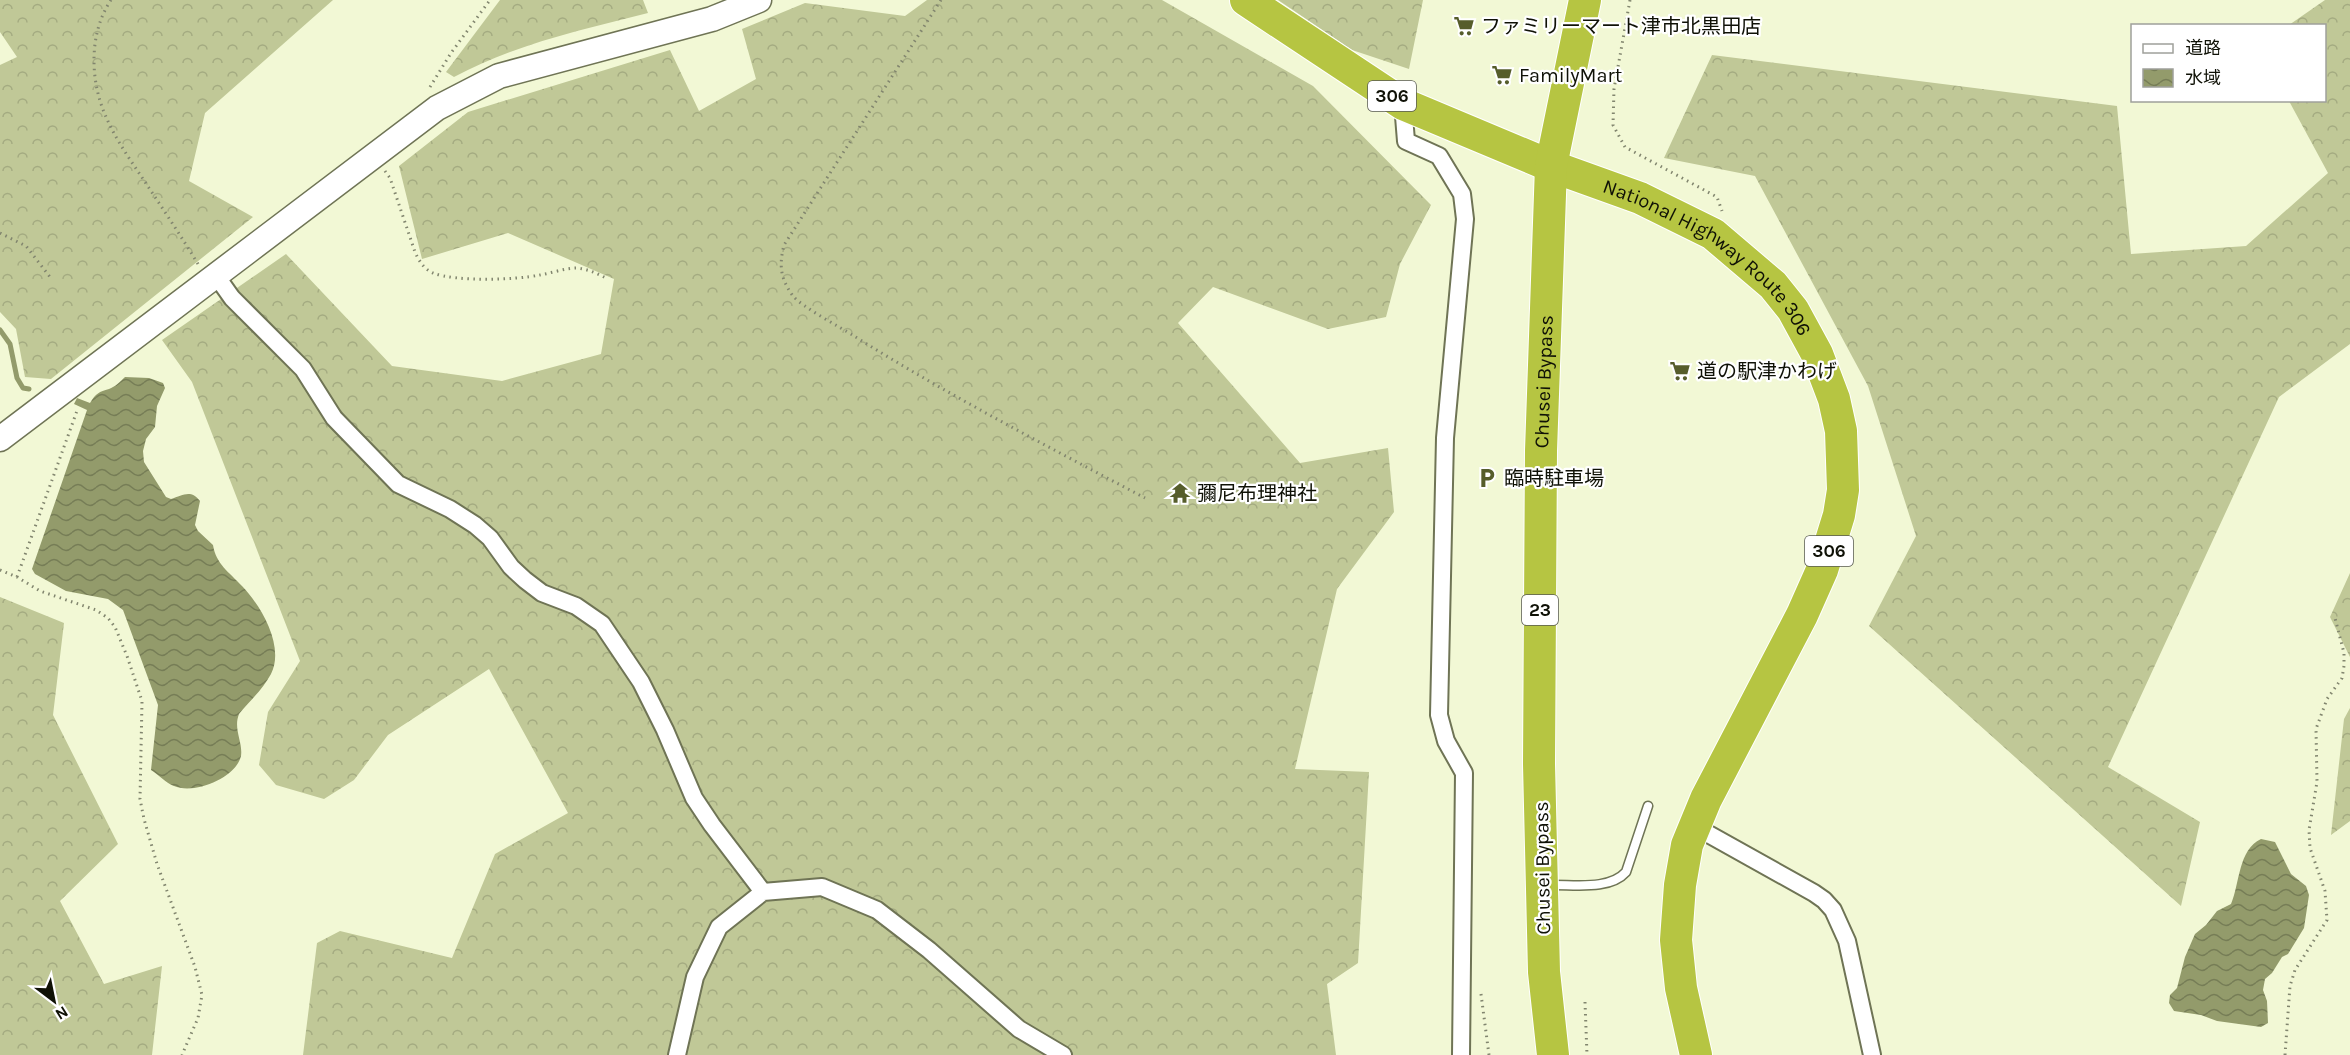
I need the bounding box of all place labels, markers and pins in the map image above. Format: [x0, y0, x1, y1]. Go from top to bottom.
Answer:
supermarket icon: ファミリーマート津市北黒田店 [1452, 14, 1476, 38]
place label: ファミリーマート津市北黒田店 [1481, 15, 1761, 38]
supermarket icon: FamilyMart [1490, 63, 1514, 87]
place label: FamilyMart [1519, 64, 1623, 87]
supermarket icon: 道の駅津かわげ [1668, 359, 1692, 383]
place label: 道の駅津かわげ [1697, 360, 1837, 383]
parking icon: 臨時駐車場 [1475, 466, 1499, 490]
place label: 臨時駐車場 [1504, 467, 1604, 490]
temple icon: 彌尼布理神社 [1168, 481, 1192, 505]
place label: 彌尼布理神社 [1197, 482, 1317, 505]

